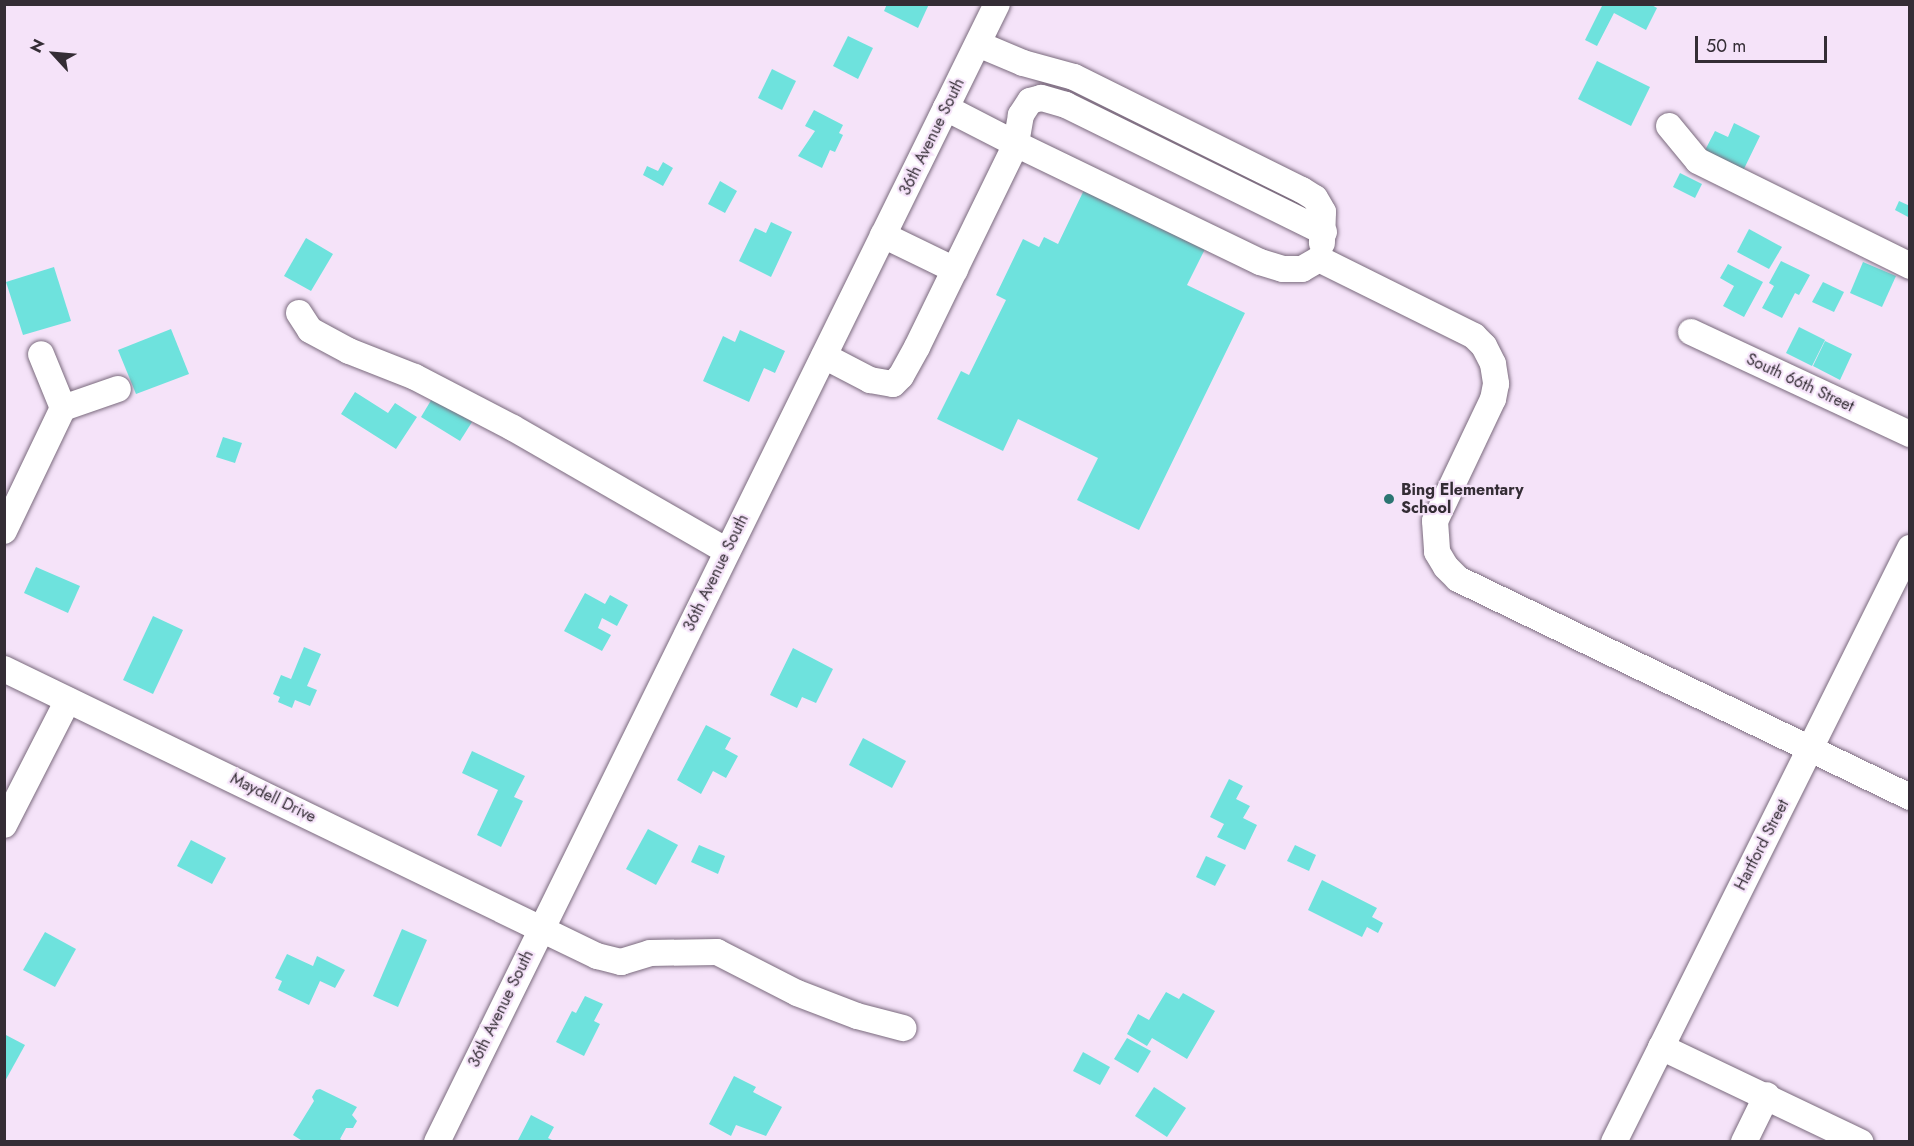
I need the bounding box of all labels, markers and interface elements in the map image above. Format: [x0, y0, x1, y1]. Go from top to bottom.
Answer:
north arrow [24, 24, 84, 84]
scale bar [1698, 24, 1830, 62]
text: 50 m [1706, 33, 1746, 59]
text: N [24, 35, 50, 57]
street label: 36th Avenue South [895, 75, 969, 199]
street label: South 66th Street [1743, 350, 1857, 416]
place label: Bing Elementary School [1401, 480, 1524, 518]
marker: Bing Elementary School [1382, 492, 1396, 506]
street label: 36th Avenue South [679, 511, 753, 635]
street label: Maydell Drive [227, 769, 319, 827]
street label: Hartford Street [1731, 796, 1793, 894]
street label: 36th Avenue South [464, 947, 538, 1071]

